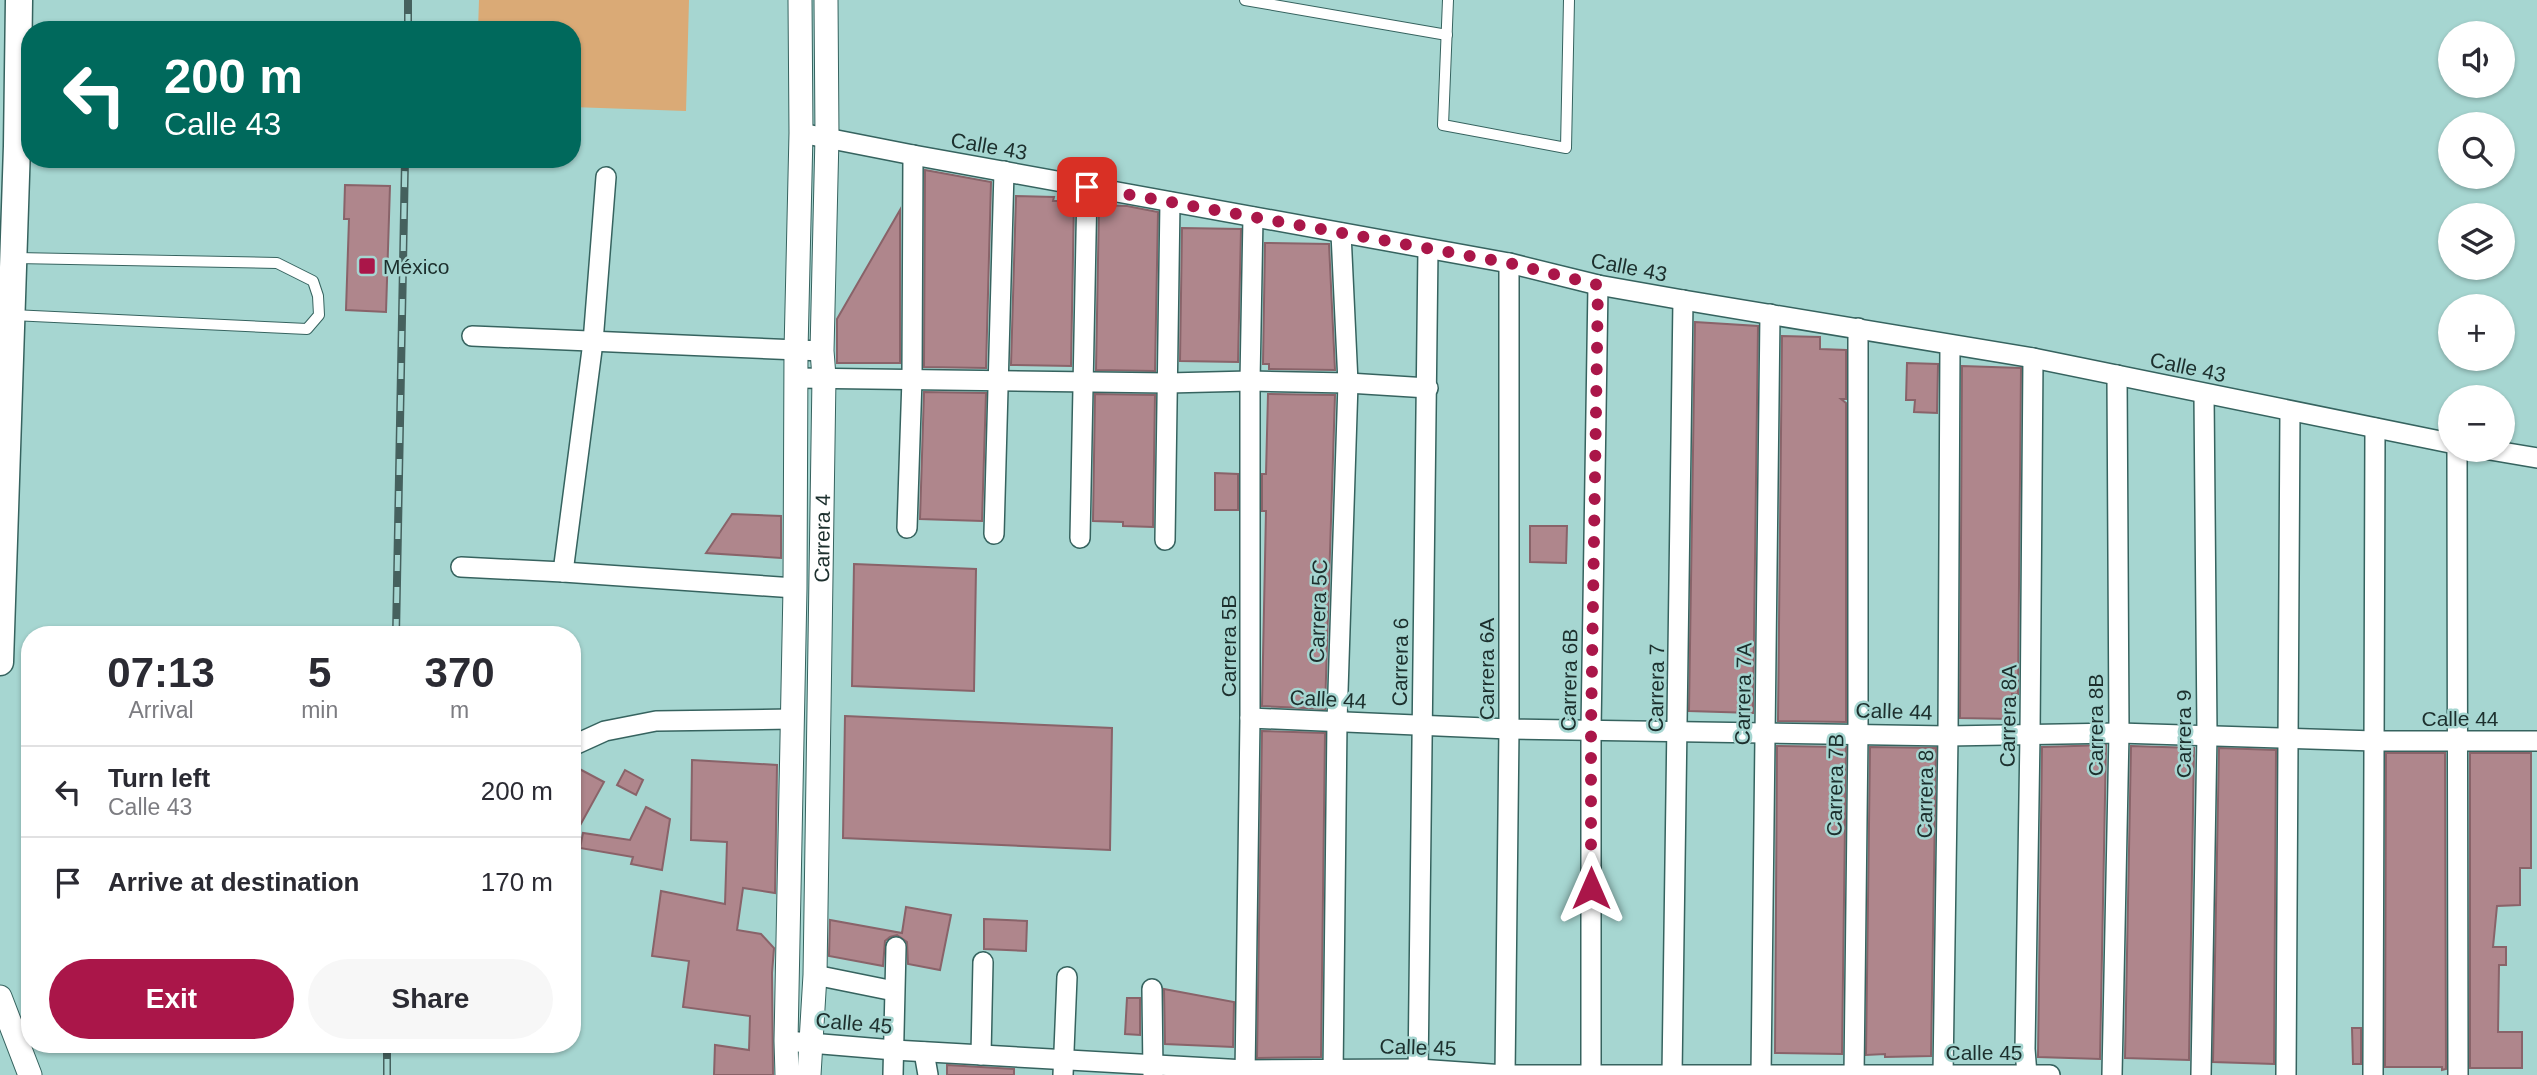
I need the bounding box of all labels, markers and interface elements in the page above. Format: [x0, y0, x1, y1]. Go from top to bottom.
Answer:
map controls [2438, 21, 2515, 462]
button: sound [2438, 21, 2515, 98]
icon: left [49, 49, 140, 140]
text: 200 m [164, 49, 303, 103]
text: Calle 43 [164, 106, 281, 142]
button: search [2438, 112, 2515, 189]
street label: Calle 43 [949, 128, 1029, 164]
pin [1057, 157, 1117, 217]
icon: arrive [1068, 168, 1106, 206]
button: layers [2438, 203, 2515, 280]
street label: Calle 43 [1589, 248, 1669, 286]
place label: México [383, 255, 450, 278]
marker: México [357, 256, 377, 276]
button: + [2438, 294, 2515, 371]
street label: Calle 43 [2148, 348, 2228, 386]
button: − [2438, 385, 2515, 462]
street label: Carrera 4 [809, 493, 834, 583]
street label: Carrera 5C [1305, 559, 1331, 663]
street label: Carrera 5B [1217, 595, 1240, 697]
street label: Carrera 6 [1388, 617, 1412, 707]
street label: Carrera 6A [1475, 618, 1498, 720]
street label: Carrera 6B [1557, 628, 1581, 732]
street label: Carrera 7A [1731, 642, 1755, 746]
street label: Carrera 7 [1644, 643, 1668, 733]
text: 07:13 [107, 649, 215, 696]
text: 5 [308, 649, 331, 696]
text: 370 [425, 649, 495, 696]
street label: Carrera 8A [1996, 664, 2020, 768]
street label: Carrera 8B [2084, 674, 2107, 776]
street label: Calle 44 [1289, 685, 1367, 713]
street label: Carrera 9 [2172, 690, 2195, 778]
text: Arrival [128, 697, 194, 723]
text: min [301, 697, 338, 723]
text: m [450, 697, 469, 723]
street label: Calle 44 [1855, 698, 1933, 724]
street label: Calle 44 [2421, 707, 2499, 730]
street label: Carrera 7B [1823, 733, 1847, 837]
street label: Carrera 8 [1913, 749, 1937, 839]
text: Turn left [108, 763, 210, 793]
icon: left [49, 773, 87, 811]
text: 200 m [481, 776, 553, 806]
text: Calle 43 [108, 794, 192, 820]
position arrow [1554, 851, 1628, 925]
icon: arrive [49, 864, 87, 902]
text: Arrive at destination [108, 867, 359, 897]
text: 170 m [481, 867, 553, 897]
button: Exit [49, 959, 294, 1039]
button: Share [308, 959, 553, 1039]
street label: Calle 45 [815, 1008, 893, 1038]
street label: Calle 45 [1379, 1034, 1457, 1060]
street label: Calle 45 [1945, 1041, 2023, 1064]

